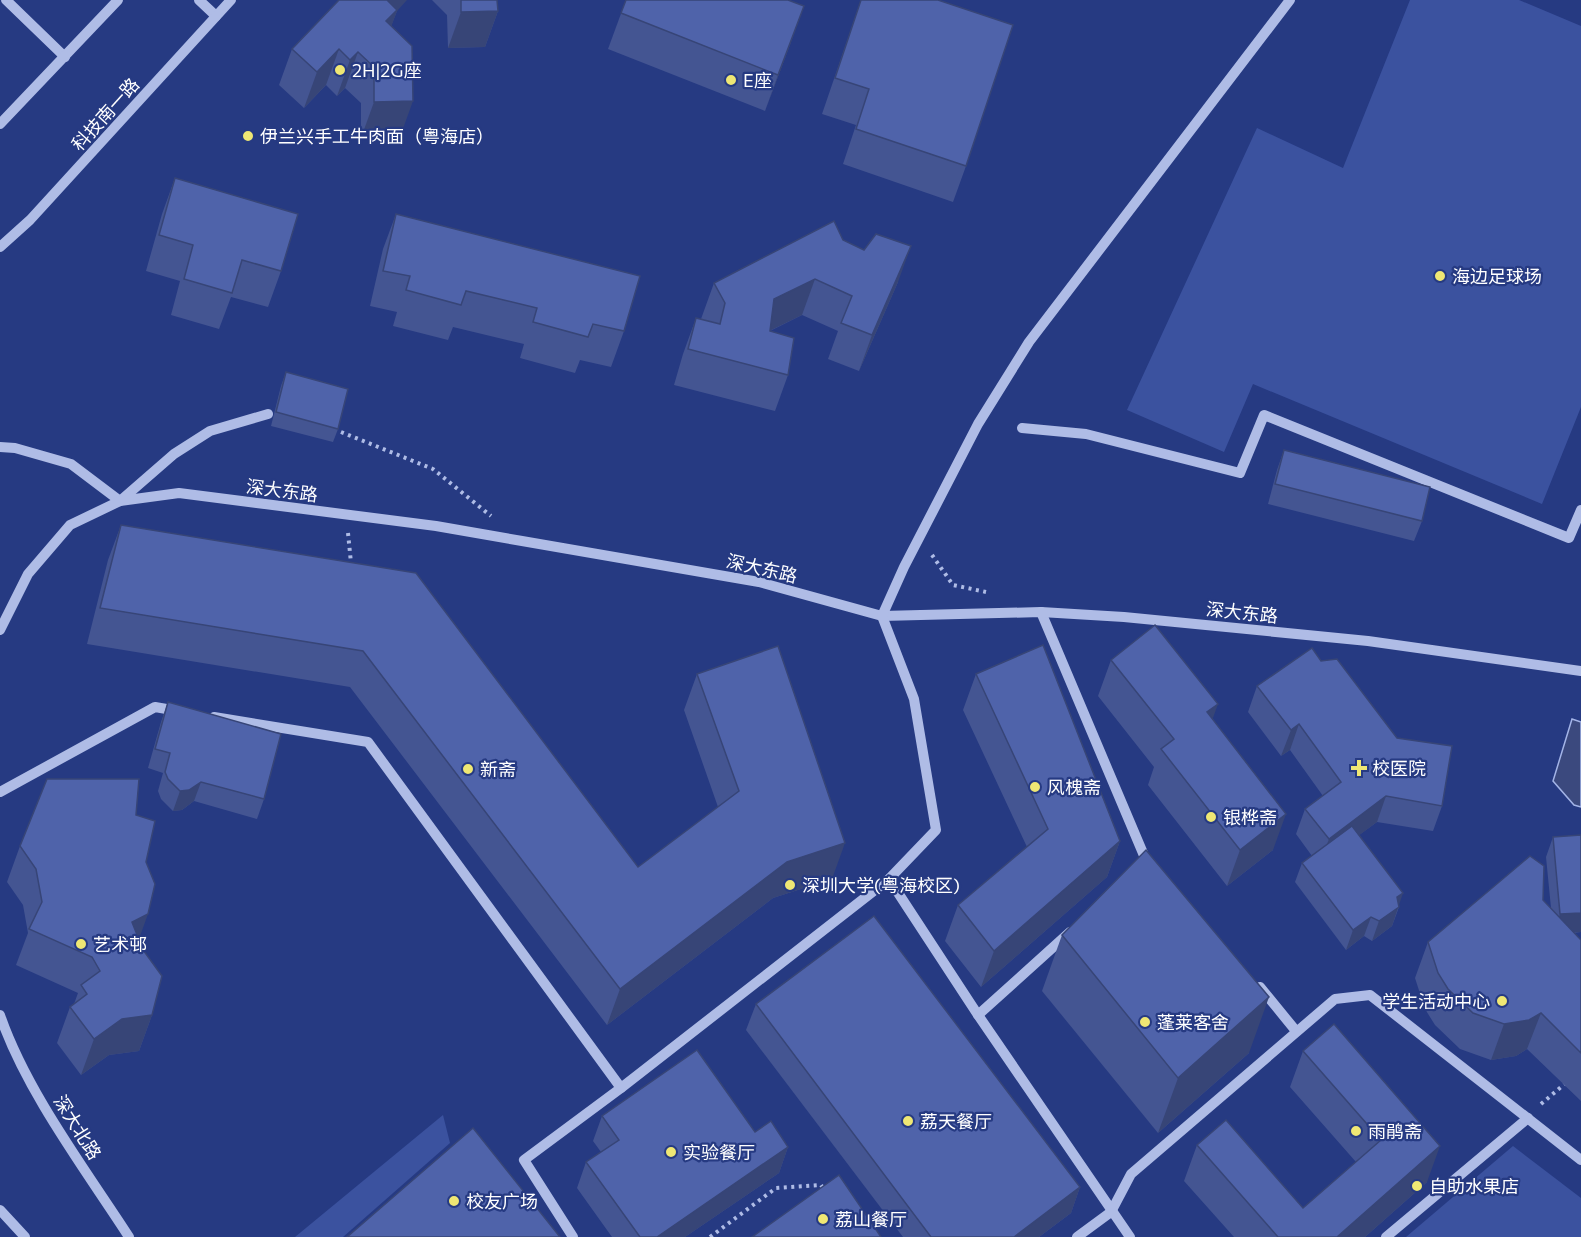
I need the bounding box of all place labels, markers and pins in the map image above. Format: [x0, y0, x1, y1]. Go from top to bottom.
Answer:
place label: 2H|2G座 [352, 59, 421, 81]
marker: 2H|2G座 [333, 63, 347, 77]
place label: E座 [743, 69, 772, 91]
marker: E座 [724, 73, 738, 87]
place label: 伊兰兴手工牛肉面（粤海店） [260, 125, 494, 147]
marker: 伊兰兴手工牛肉面（粤海店） [241, 129, 255, 143]
place label: 海边足球场 [1452, 265, 1542, 287]
marker: 海边足球场 [1433, 269, 1447, 283]
place label: 校医院 [1372, 757, 1426, 779]
place label: 新斋 [480, 758, 516, 780]
marker: 校医院 [1350, 759, 1368, 777]
marker: 新斋 [461, 762, 475, 776]
place label: 风槐斋 [1047, 776, 1101, 798]
marker: 风槐斋 [1028, 780, 1042, 794]
place label: 银桦斋 [1223, 806, 1277, 828]
marker: 银桦斋 [1204, 810, 1218, 824]
place label: 深圳大学(粤海校区) [802, 874, 960, 896]
marker: 深圳大学(粤海校区) [783, 878, 797, 892]
place label: 艺术邨 [93, 933, 147, 955]
marker: 艺术邨 [74, 937, 88, 951]
place label: 学生活动中心 [1382, 990, 1490, 1012]
marker: 学生活动中心 [1495, 994, 1509, 1008]
place label: 蓬莱客舍 [1157, 1011, 1229, 1033]
marker: 蓬莱客舍 [1138, 1015, 1152, 1029]
place label: 荔天餐厅 [920, 1110, 992, 1132]
marker: 荔天餐厅 [901, 1114, 915, 1128]
place label: 雨鹃斋 [1368, 1120, 1422, 1142]
marker: 雨鹃斋 [1349, 1124, 1363, 1138]
place label: 实验餐厅 [683, 1141, 755, 1163]
marker: 实验餐厅 [664, 1145, 678, 1159]
place label: 自助水果店 [1429, 1175, 1519, 1197]
marker: 自助水果店 [1410, 1179, 1424, 1193]
place label: 校友广场 [466, 1190, 538, 1212]
marker: 校友广场 [447, 1194, 461, 1208]
place label: 荔山餐厅 [835, 1208, 907, 1230]
marker: 荔山餐厅 [816, 1212, 830, 1226]

